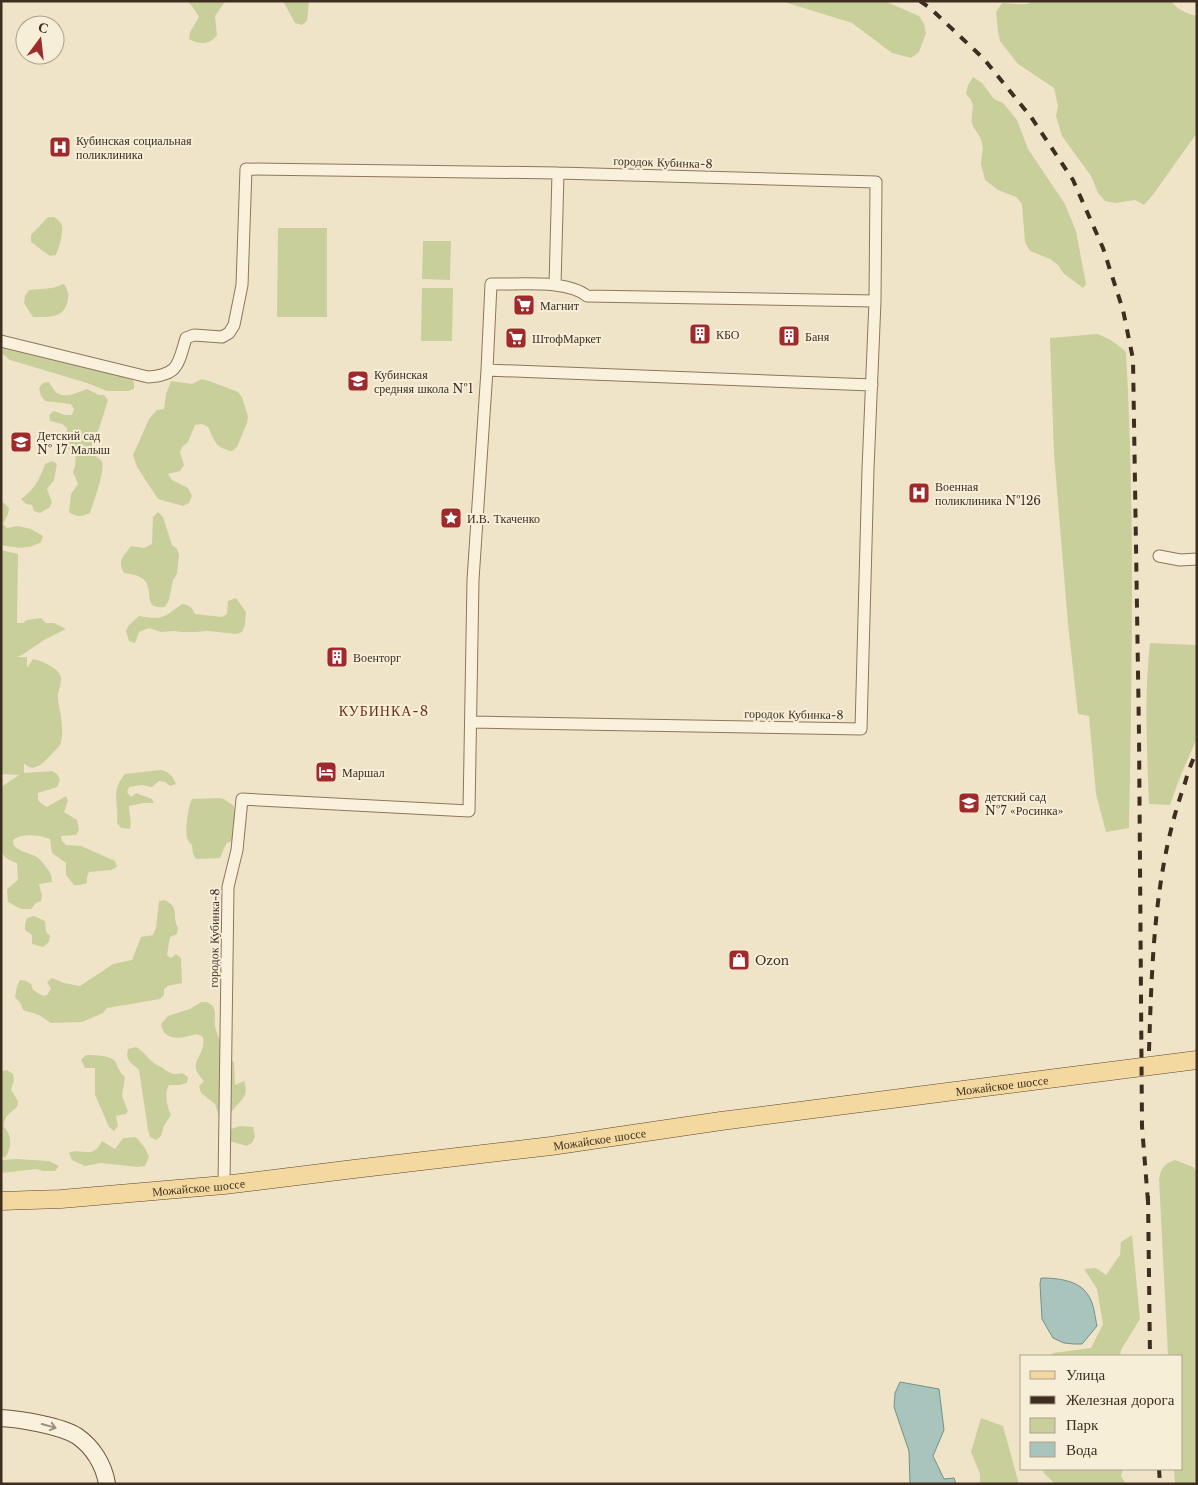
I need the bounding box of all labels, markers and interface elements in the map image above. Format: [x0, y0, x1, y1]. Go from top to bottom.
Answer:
north arrow [15, 15, 65, 65]
text: С [36, 17, 51, 37]
place label: Кубинская социальная поликлиника [76, 133, 192, 162]
hospital icon: Кубинская социальная поликлиника [48, 135, 72, 159]
street label: городок Кубинка-8 [613, 153, 713, 171]
supermarket icon: Магнит [512, 293, 536, 317]
place label: Магнит [540, 298, 580, 313]
building icon: КБО [688, 322, 712, 346]
building icon: Баня [777, 324, 801, 348]
supermarket icon: ШтофМаркет [504, 326, 528, 350]
place label: КБО [716, 327, 740, 342]
place label: Баня [805, 329, 830, 344]
place label: ШтофМаркет [532, 331, 602, 346]
place label: Кубинская средняя школа №1 [374, 367, 473, 396]
school or university icon: Кубинская средняя школа №1 [346, 369, 370, 393]
place label: Детский сад № 17 Малыш [37, 428, 111, 457]
school or university icon: Детский сад № 17 Малыш [9, 430, 33, 454]
place label: Военная поликлиника №126 [935, 479, 1041, 508]
hospital icon: Военная поликлиника №126 [907, 481, 931, 505]
place icon: И.В. Ткаченко [439, 506, 463, 530]
place label: И.В. Ткаченко [467, 511, 540, 526]
building icon: Военторг [325, 645, 349, 669]
place label: Военторг [353, 650, 401, 665]
district label: КУБИНКА-8 [339, 702, 429, 720]
street label: городок Кубинка-8 [744, 706, 844, 722]
hotel icon: Маршал [314, 760, 338, 784]
place label: Маршал [342, 765, 385, 780]
place label: детский сад №7 «Росинка» [985, 789, 1064, 818]
school or university icon: детский сад №7 «Росинка» [957, 791, 981, 815]
street label: городок Кубинка-8 [206, 888, 222, 988]
shop icon: Ozon [727, 948, 751, 972]
place label: Ozon [755, 953, 789, 968]
street label: Можайское шоссе [955, 1072, 1049, 1098]
street label: Можайское шоссе [552, 1125, 647, 1153]
street label: Можайское шоссе [151, 1175, 246, 1199]
legend [1020, 1355, 1183, 1470]
text: Улица [1066, 1365, 1105, 1384]
text: Железная дорога [1066, 1390, 1175, 1409]
text: Парк [1066, 1415, 1099, 1434]
one-way arrow [41, 1422, 57, 1432]
text: Вода [1066, 1440, 1098, 1459]

